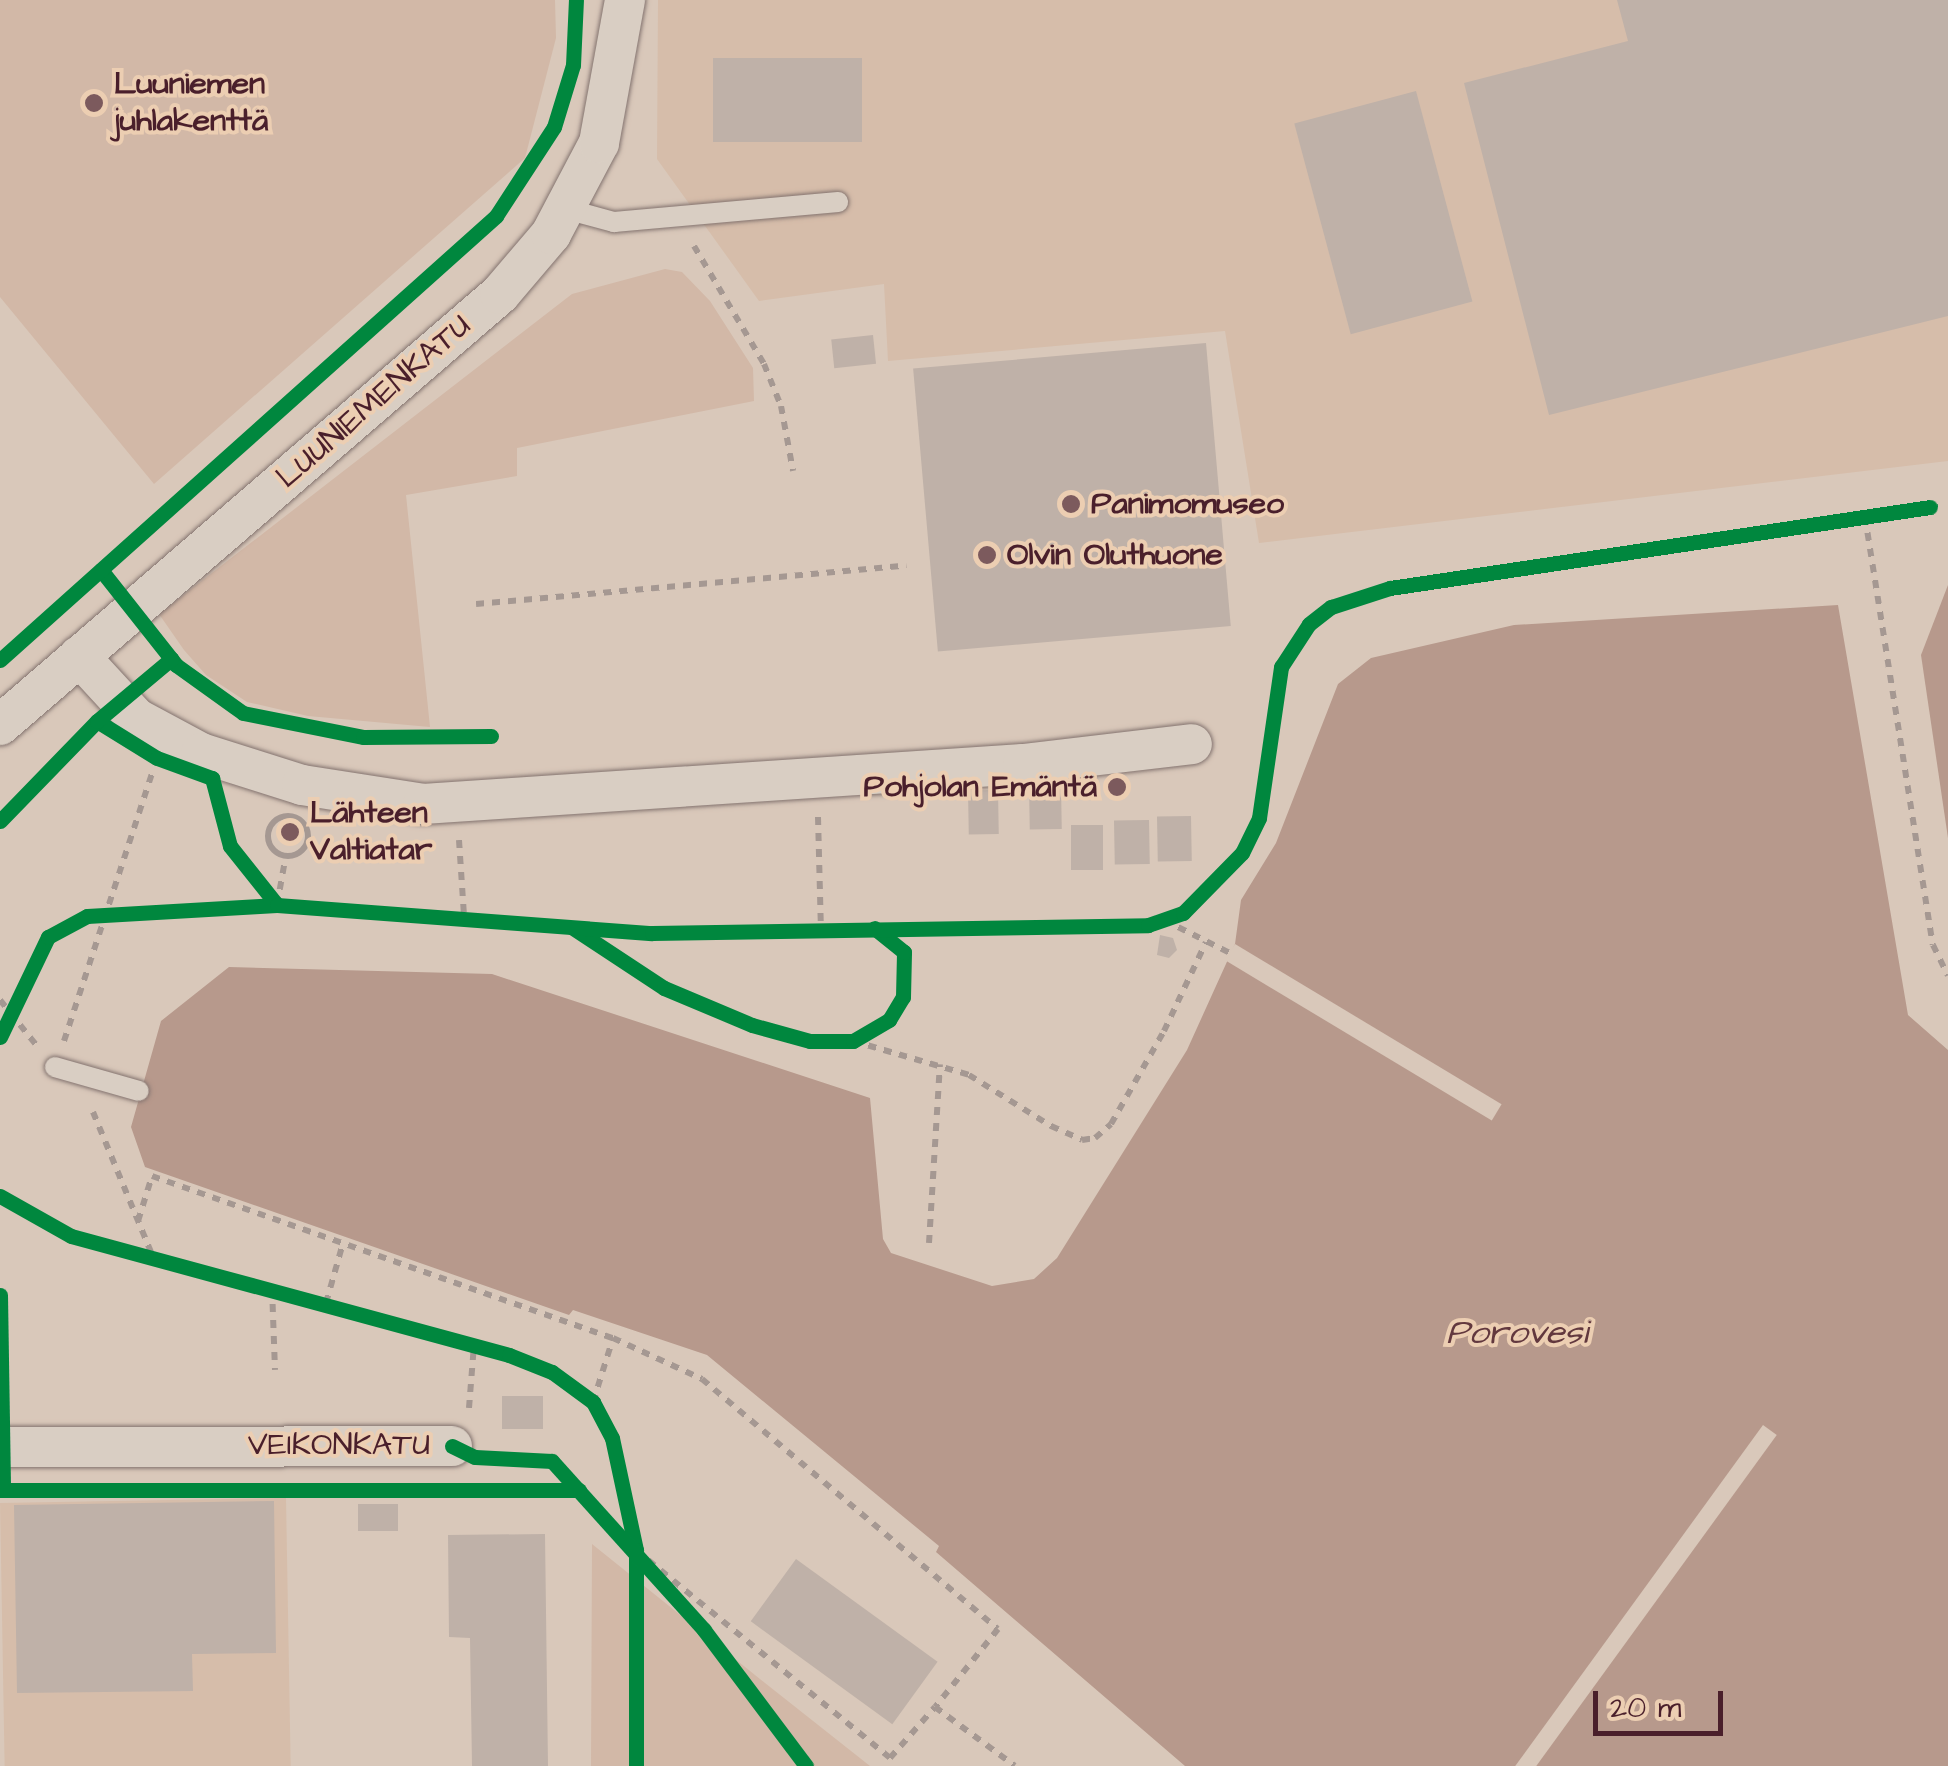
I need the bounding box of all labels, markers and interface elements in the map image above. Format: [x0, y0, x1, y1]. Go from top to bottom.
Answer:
place label: Luuniemen juhlakenttä [114, 66, 268, 141]
marker: Luuniemen juhlakenttä [83, 92, 105, 114]
street label: LUUNIEMENKATU [269, 307, 479, 497]
place label: Panimomuseo [1091, 485, 1284, 523]
marker: Panimomuseo [1060, 493, 1082, 515]
place label: Olvin Oluthuone [1007, 536, 1223, 574]
marker: Olvin Oluthuone [976, 544, 998, 566]
place label: Pohjolan Emäntä [864, 768, 1097, 806]
marker: Pohjolan Emäntä [1106, 776, 1128, 798]
place label: Lähteen Valtiatar [310, 795, 432, 870]
marker: Lähteen Valtiatar [279, 821, 301, 843]
water label: Porovesi [1447, 1312, 1587, 1354]
street label: VEIKONKATU [248, 1426, 430, 1464]
scale bar [1598, 1671, 1728, 1733]
text: 20 m [1610, 1687, 1681, 1729]

